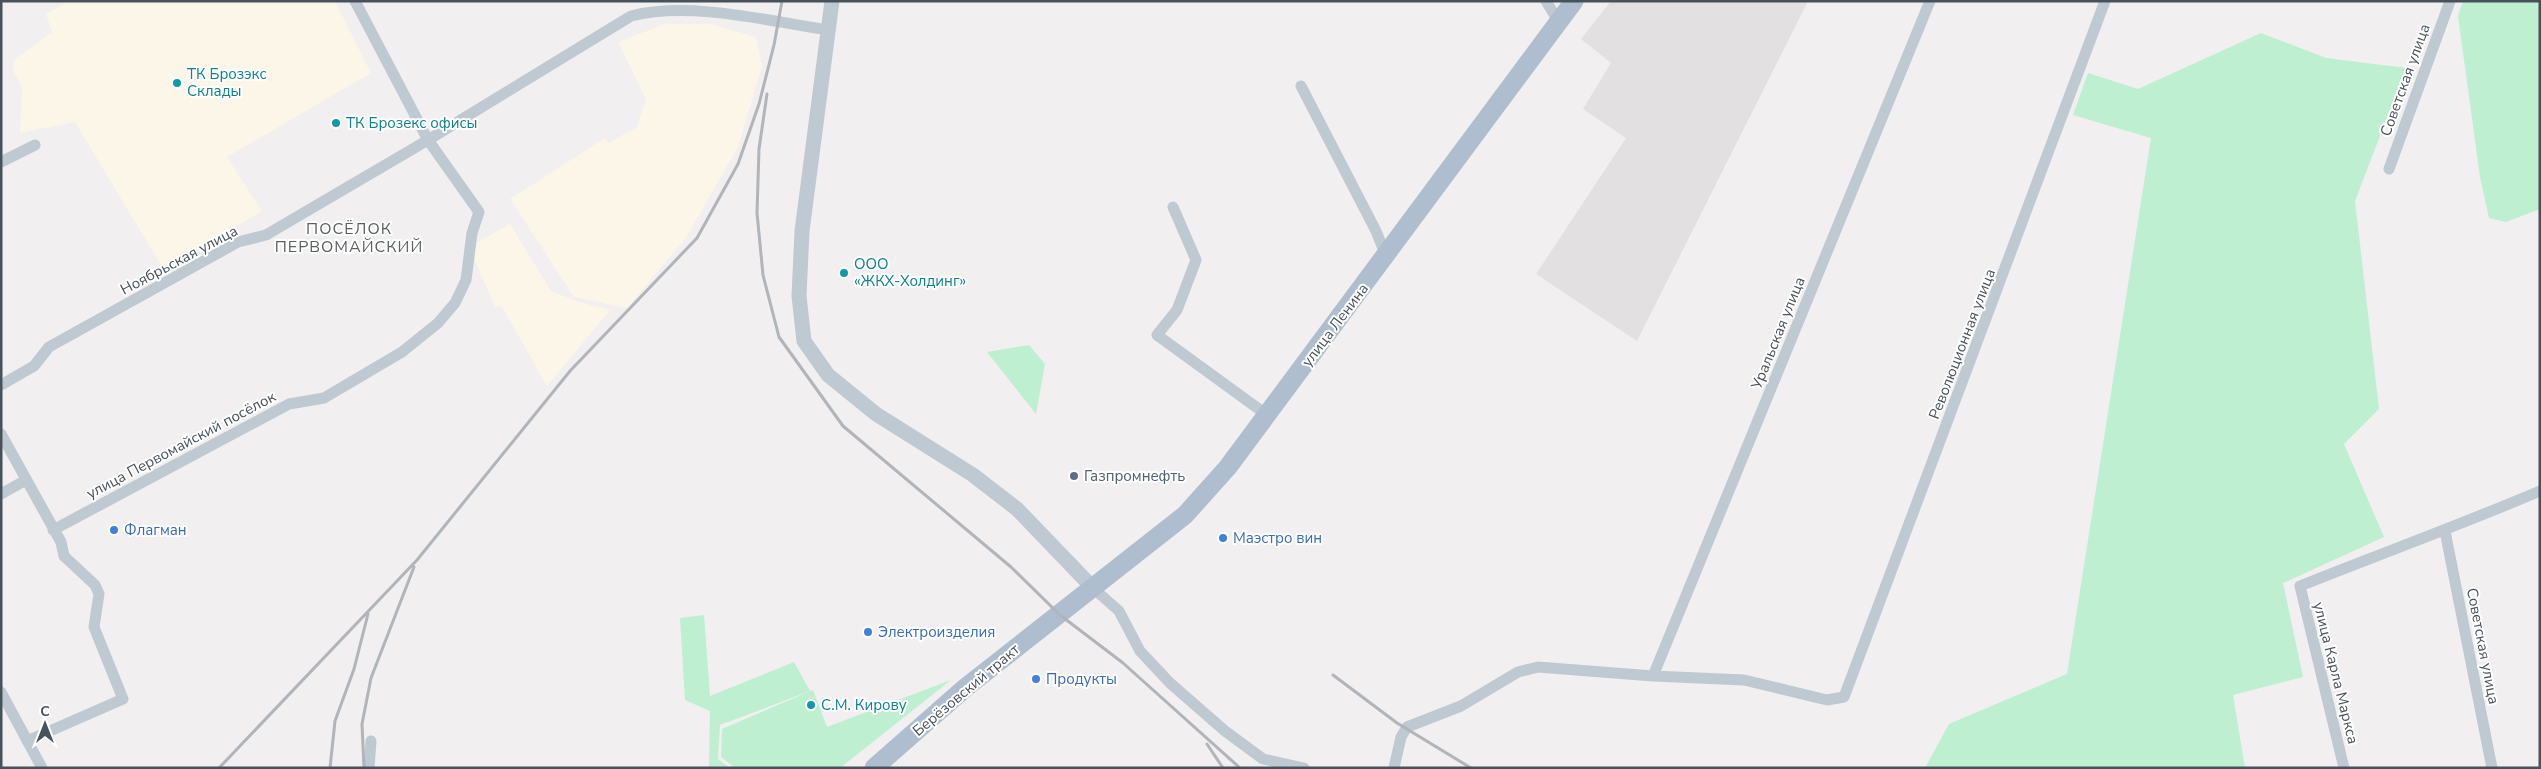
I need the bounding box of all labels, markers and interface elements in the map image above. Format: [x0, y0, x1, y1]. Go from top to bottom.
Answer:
street label: Советская улица [2375, 21, 2435, 139]
place label: ТК Брозэкс Склады [187, 64, 267, 101]
marker: ТК Брозэкс Склады [171, 77, 183, 89]
place label: ТК Брозекс офисы [346, 113, 477, 133]
marker: ТК Брозекс офисы [330, 117, 342, 129]
district label: ПОСЁЛОК ПЕРВОМАЙСКИЙ [275, 218, 423, 258]
street label: Ноябрьская улица [117, 221, 241, 299]
place label: ООО «ЖКХ-Холдинг» [854, 254, 966, 291]
street label: Революционная улица [1924, 266, 2000, 422]
marker: ООО «ЖКХ-Холдинг» [838, 267, 850, 279]
street label: Уральская улица [1746, 274, 1810, 393]
street label: улица Ленина [1297, 279, 1373, 371]
street label: улица Первомайский посёлок [83, 387, 279, 503]
place label: Газпромнефть [1084, 466, 1185, 486]
marker: Газпромнефть [1068, 470, 1080, 482]
place label: Флагман [124, 520, 187, 540]
marker: Флагман [108, 524, 120, 536]
place label: Маэстро вин [1233, 528, 1322, 548]
marker: Маэстро вин [1217, 532, 1229, 544]
street label: Советская улица [2462, 586, 2504, 706]
street label: улица Карла Маркса [2309, 600, 2363, 746]
place label: Электроизделия [878, 622, 995, 642]
marker: Электроизделия [862, 626, 874, 638]
street label: Берёзовский тракт [908, 639, 1024, 741]
place label: Продукты [1046, 669, 1117, 689]
marker: Продукты [1030, 673, 1042, 685]
place label: С.М. Кирову [821, 695, 907, 715]
north arrow [20, 699, 70, 749]
marker: С.М. Кирову [805, 699, 817, 711]
text: С [40, 702, 50, 721]

